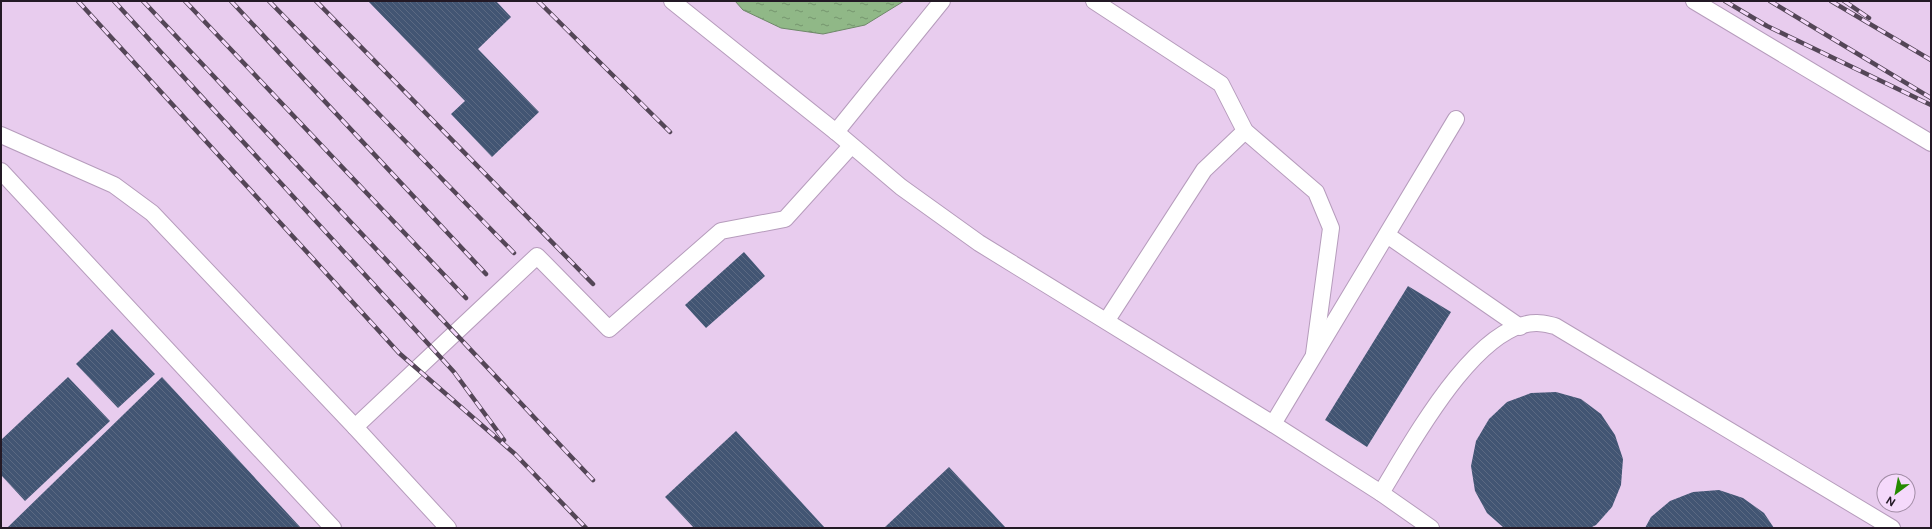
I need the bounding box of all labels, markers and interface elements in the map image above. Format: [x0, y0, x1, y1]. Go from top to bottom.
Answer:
north arrow [1876, 473, 1916, 513]
text: N [1884, 494, 1898, 509]

